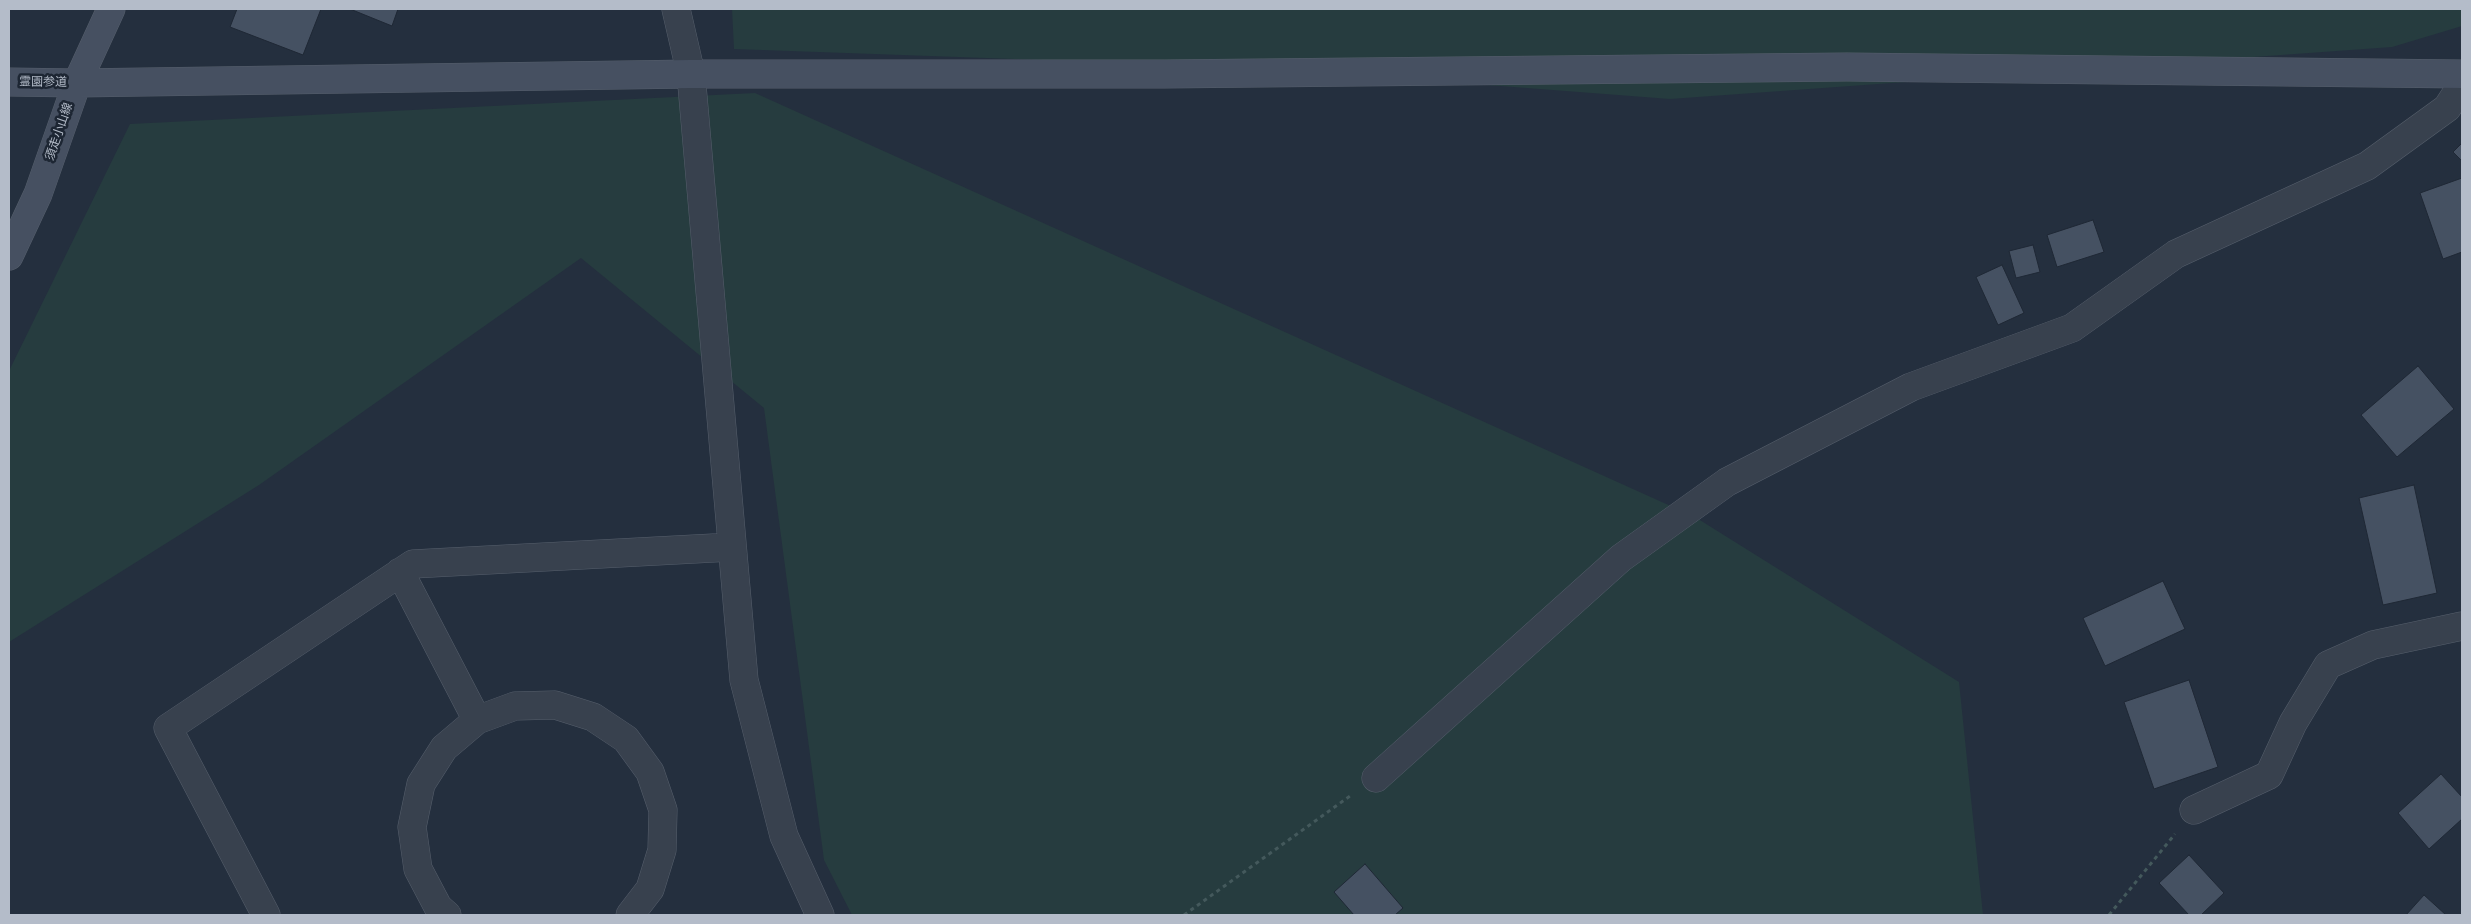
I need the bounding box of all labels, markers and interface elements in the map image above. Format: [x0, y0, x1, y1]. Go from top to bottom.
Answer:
street label: 霊園参道 [19, 75, 67, 91]
street label: 須走小山線 [43, 101, 77, 163]

